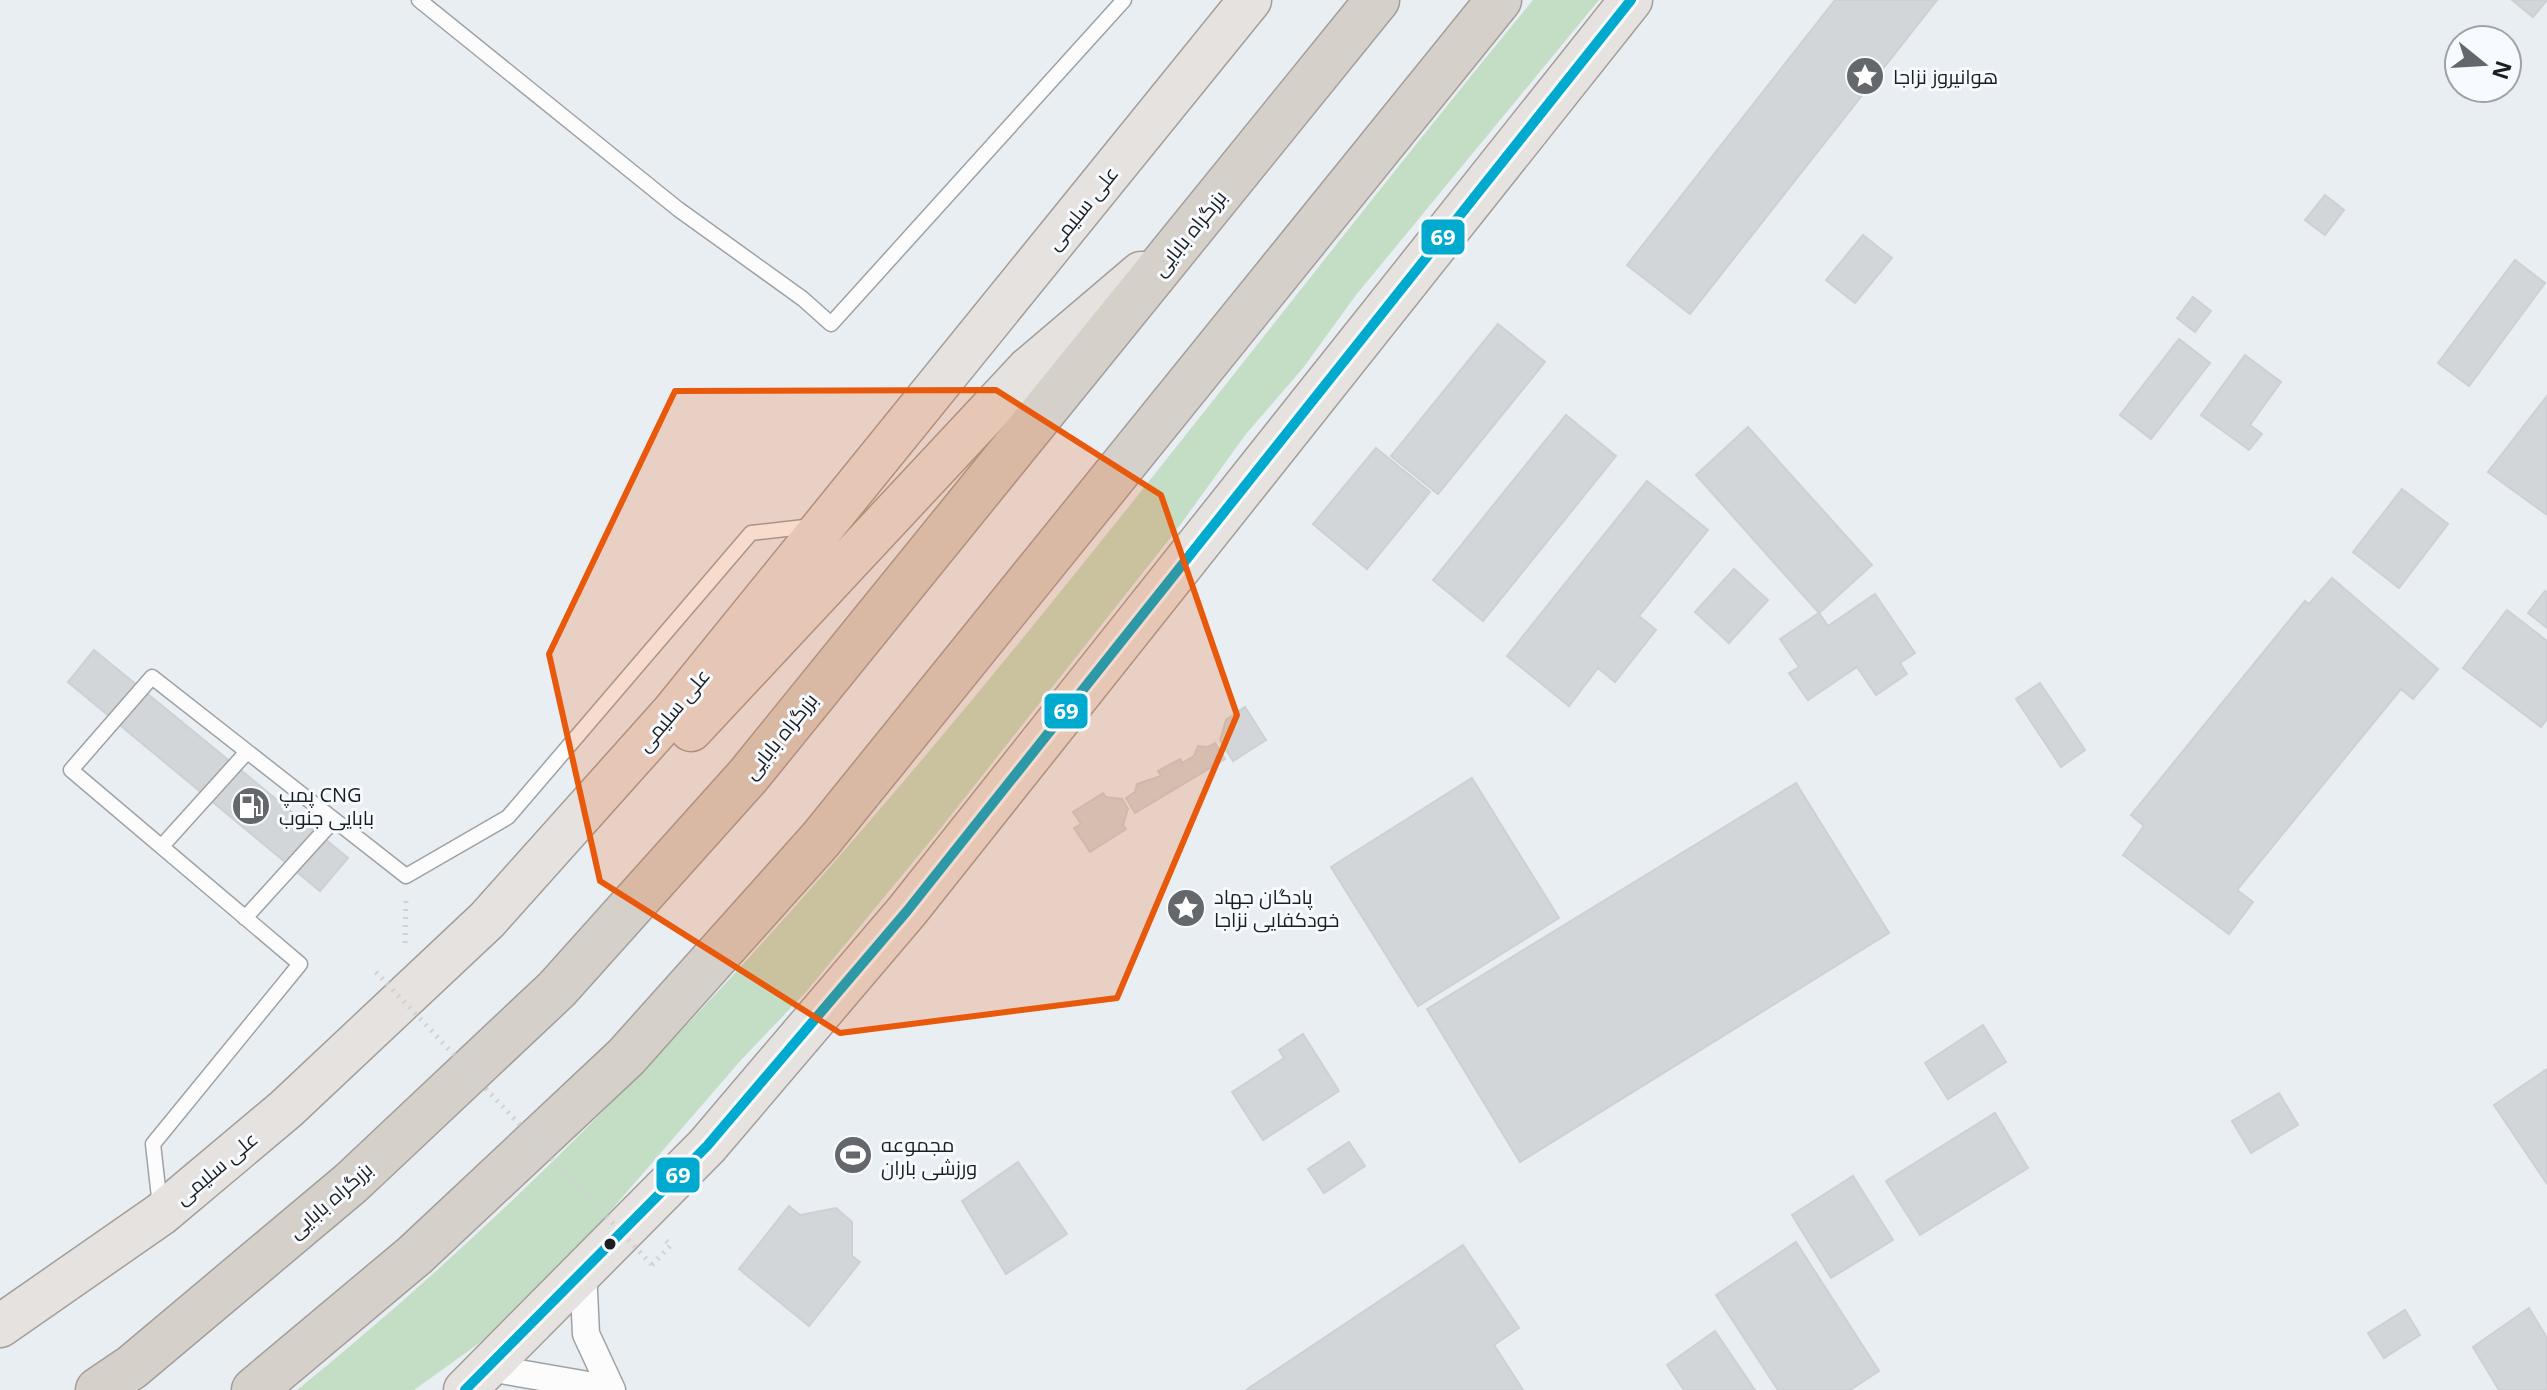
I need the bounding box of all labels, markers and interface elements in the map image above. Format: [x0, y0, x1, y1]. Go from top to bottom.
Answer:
north arrow [2443, 24, 2523, 104]
place icon: هوانیروز نزاجا [1844, 55, 1886, 97]
text: N [2486, 57, 2520, 84]
place label: هوانیروز نزاجا [1893, 63, 1998, 90]
street label: علی سلیمی [1040, 160, 1124, 256]
street label: بزرگراه بابایی [1146, 184, 1232, 282]
line badge: 69 [1420, 218, 1466, 256]
text: 69 [1430, 221, 1456, 251]
street label: علی سلیمی [630, 663, 716, 757]
street label: بزرگراه بابایی [737, 687, 823, 785]
line badge: 69 [1043, 692, 1089, 730]
text: 69 [1053, 695, 1079, 725]
place label: پمپ CNG بابایی جنوب [279, 781, 374, 831]
fuel station icon: پمپ CNG بابایی جنوب [230, 785, 272, 827]
place label: پادگان جهاد خودکفایی نزاجا [1214, 883, 1339, 933]
place icon: پادگان جهاد خودکفایی نزاجا [1165, 887, 1207, 929]
street label: علی سلیمی [169, 1125, 263, 1211]
place label: مجموعه ورزشی باران [881, 1131, 977, 1181]
sports icon: مجموعه ورزشی باران [832, 1134, 874, 1176]
street label: بزرگراه بابایی [282, 1156, 378, 1244]
line badge: 69 [655, 1156, 701, 1194]
text: 69 [665, 1159, 691, 1189]
unlabelled marker [602, 1236, 618, 1252]

